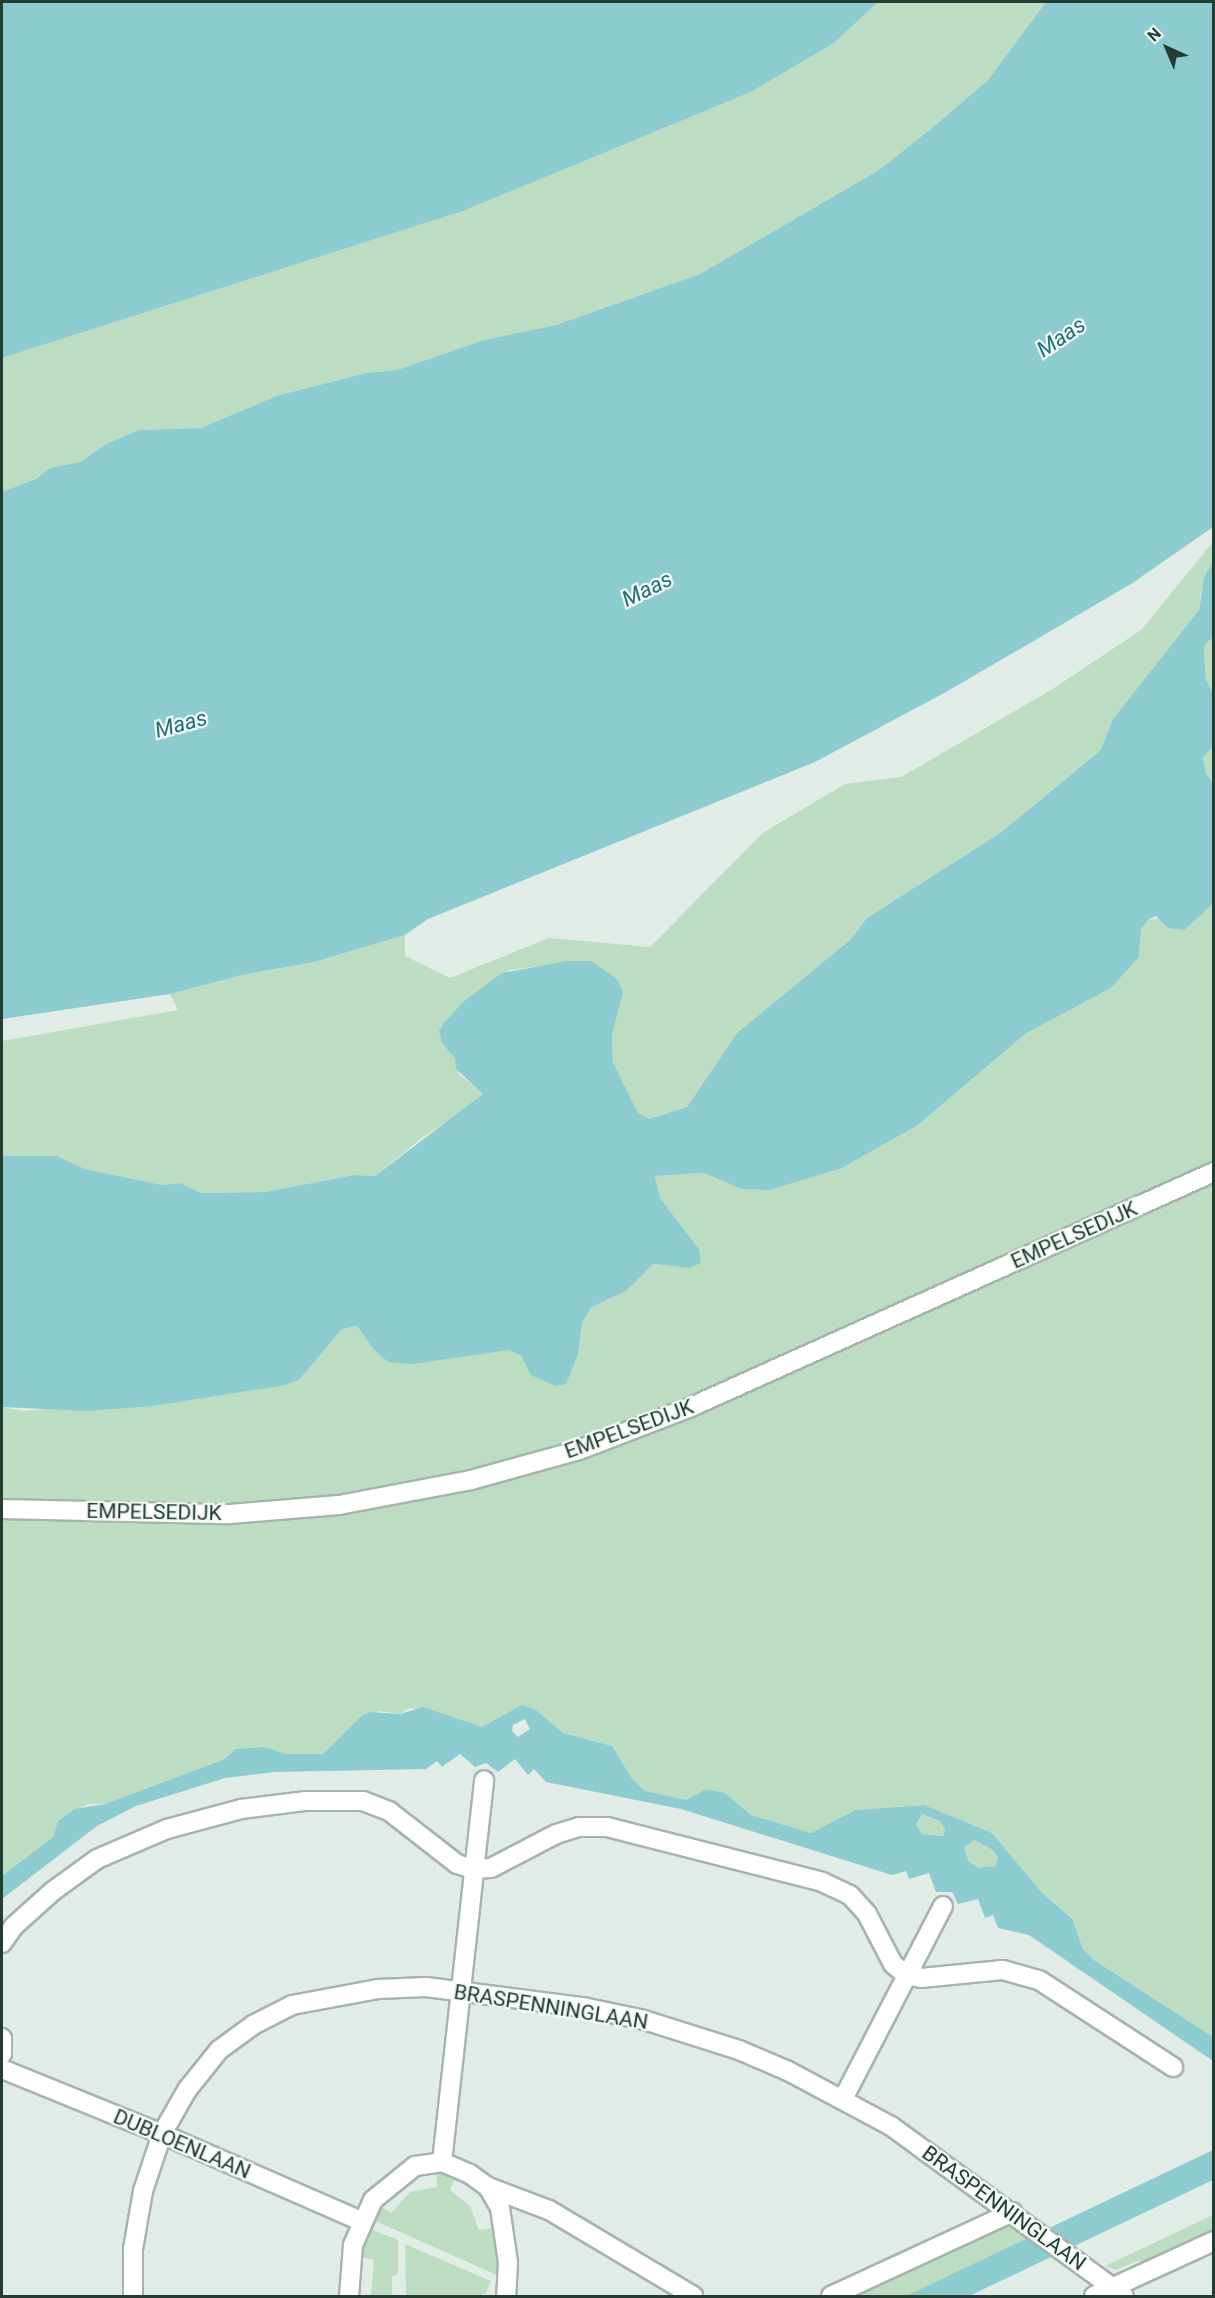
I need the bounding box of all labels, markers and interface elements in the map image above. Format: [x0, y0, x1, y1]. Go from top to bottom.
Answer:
north arrow [1137, 18, 1197, 78]
text: N [1143, 24, 1165, 45]
water label: Maas [1032, 311, 1090, 363]
water label: Maas [617, 566, 677, 612]
water label: Maas [152, 704, 210, 744]
street label: EMPELSEDIJK [1007, 1196, 1141, 1274]
street label: EMPELSEDIJK [561, 1394, 697, 1464]
street label: EMPELSEDIJK [86, 1498, 222, 1526]
street label: BRASPENNINGLAAN [452, 1979, 650, 2035]
street label: DUBLOENLAAN [110, 2104, 254, 2184]
street label: BRASPENNINGLAAN [917, 2140, 1091, 2276]

